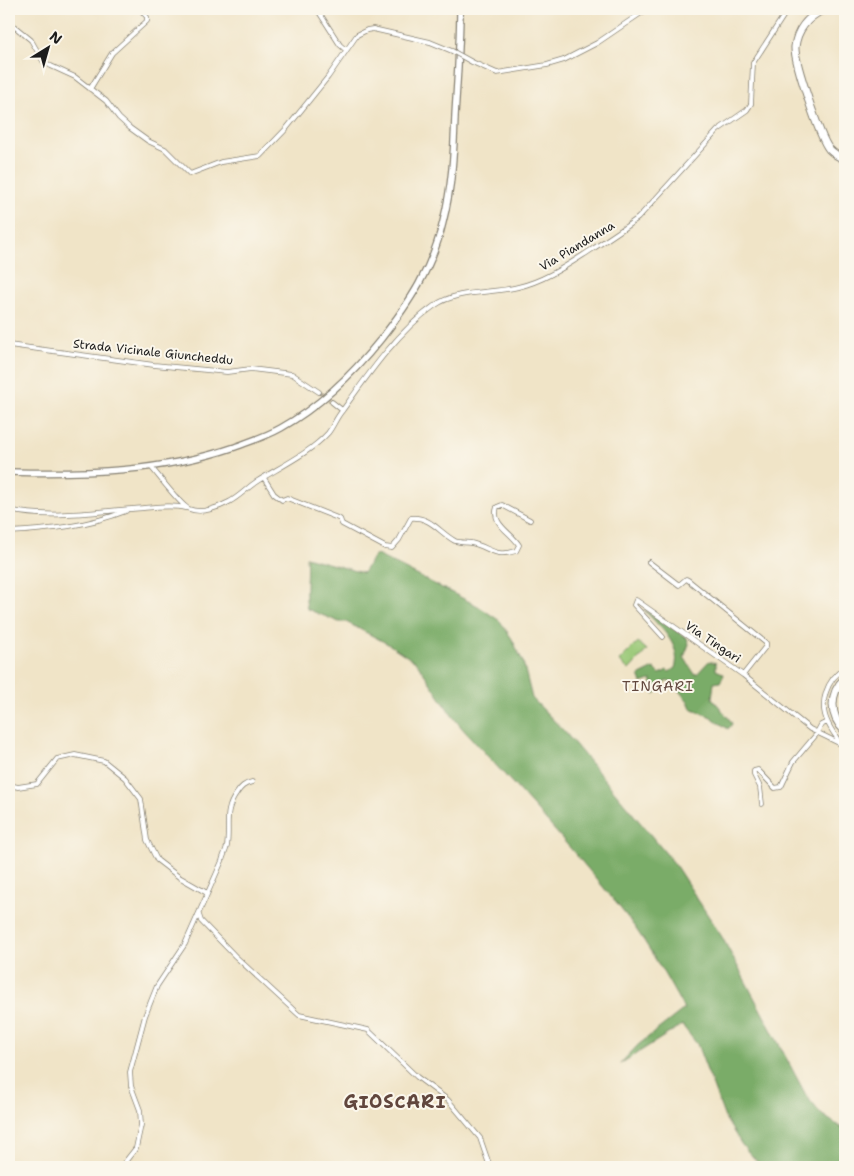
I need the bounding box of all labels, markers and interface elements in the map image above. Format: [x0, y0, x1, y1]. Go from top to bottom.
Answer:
north arrow [22, 22, 72, 72]
text: N [46, 27, 66, 48]
street label: Via Piandanna [536, 217, 618, 275]
street label: Strada Vicinale Giuncheddu [72, 336, 234, 368]
street label: Via Tingari [682, 618, 744, 666]
district label: TINGARI [622, 677, 694, 695]
district label: GIOSCARI [343, 1090, 447, 1114]

